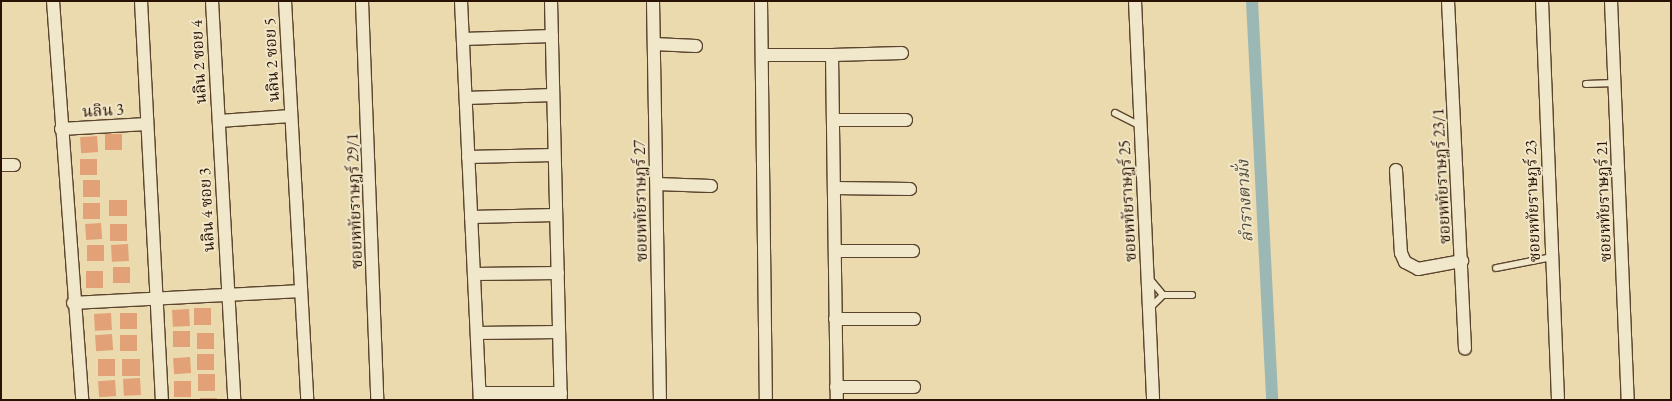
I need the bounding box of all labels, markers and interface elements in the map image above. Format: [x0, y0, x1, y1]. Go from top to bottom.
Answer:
street label: นลิน 2 ซอย 5 [260, 17, 284, 103]
street label: นลิน 2 ซอย 4 [187, 19, 211, 105]
street label: นลิน 3 [82, 100, 124, 122]
street label: ซอยหทัยราษฎร์ 23/1 [1429, 107, 1455, 245]
street label: ซอยหทัยราษฎร์ 29/1 [343, 133, 367, 269]
street label: ซอยหทัยราษฎร์ 25 [1115, 139, 1141, 263]
street label: ซอยหทัยราษฎร์ 27 [630, 140, 652, 262]
street label: ซอยหทัยราษฎร์ 23 [1521, 140, 1545, 262]
street label: ซอยหทัยราษฎร์ 21 [1592, 140, 1616, 262]
water label: ลำรางตามั่ง [1233, 159, 1257, 243]
street label: นลิน 4 ซอย 3 [195, 167, 219, 253]

